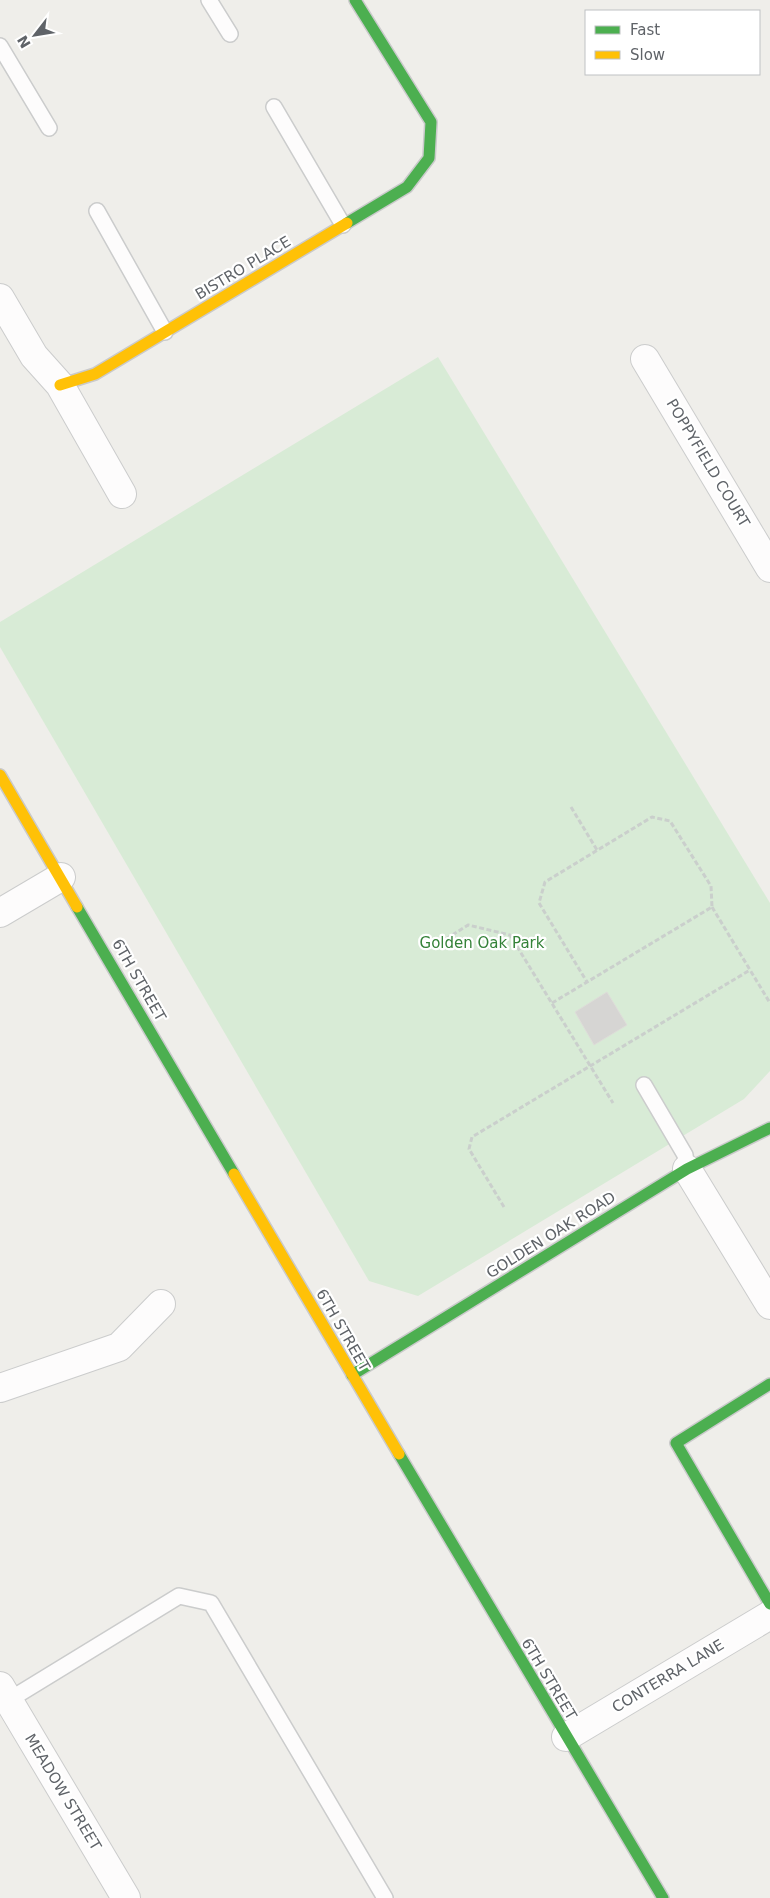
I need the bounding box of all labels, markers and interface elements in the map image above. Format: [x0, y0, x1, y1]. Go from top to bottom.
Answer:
north arrow [10, 10, 60, 60]
legend [585, 10, 760, 75]
text: Fast [630, 21, 660, 39]
text: N [14, 33, 34, 51]
text: Slow [630, 46, 665, 64]
street label: BISTRO PLACE [192, 232, 294, 304]
street label: POPPYFIELD COURT [662, 395, 754, 531]
park label: Golden Oak Park [420, 934, 545, 952]
street label: 6TH STREET [108, 936, 170, 1025]
street label: GOLDEN OAK ROAD [483, 1188, 619, 1282]
street label: 6TH STREET [312, 1286, 374, 1375]
street label: 6TH STREET [518, 1635, 581, 1724]
street label: CONTERRA LANE [609, 1636, 727, 1716]
street label: MEADOW STREET [21, 1730, 105, 1854]

